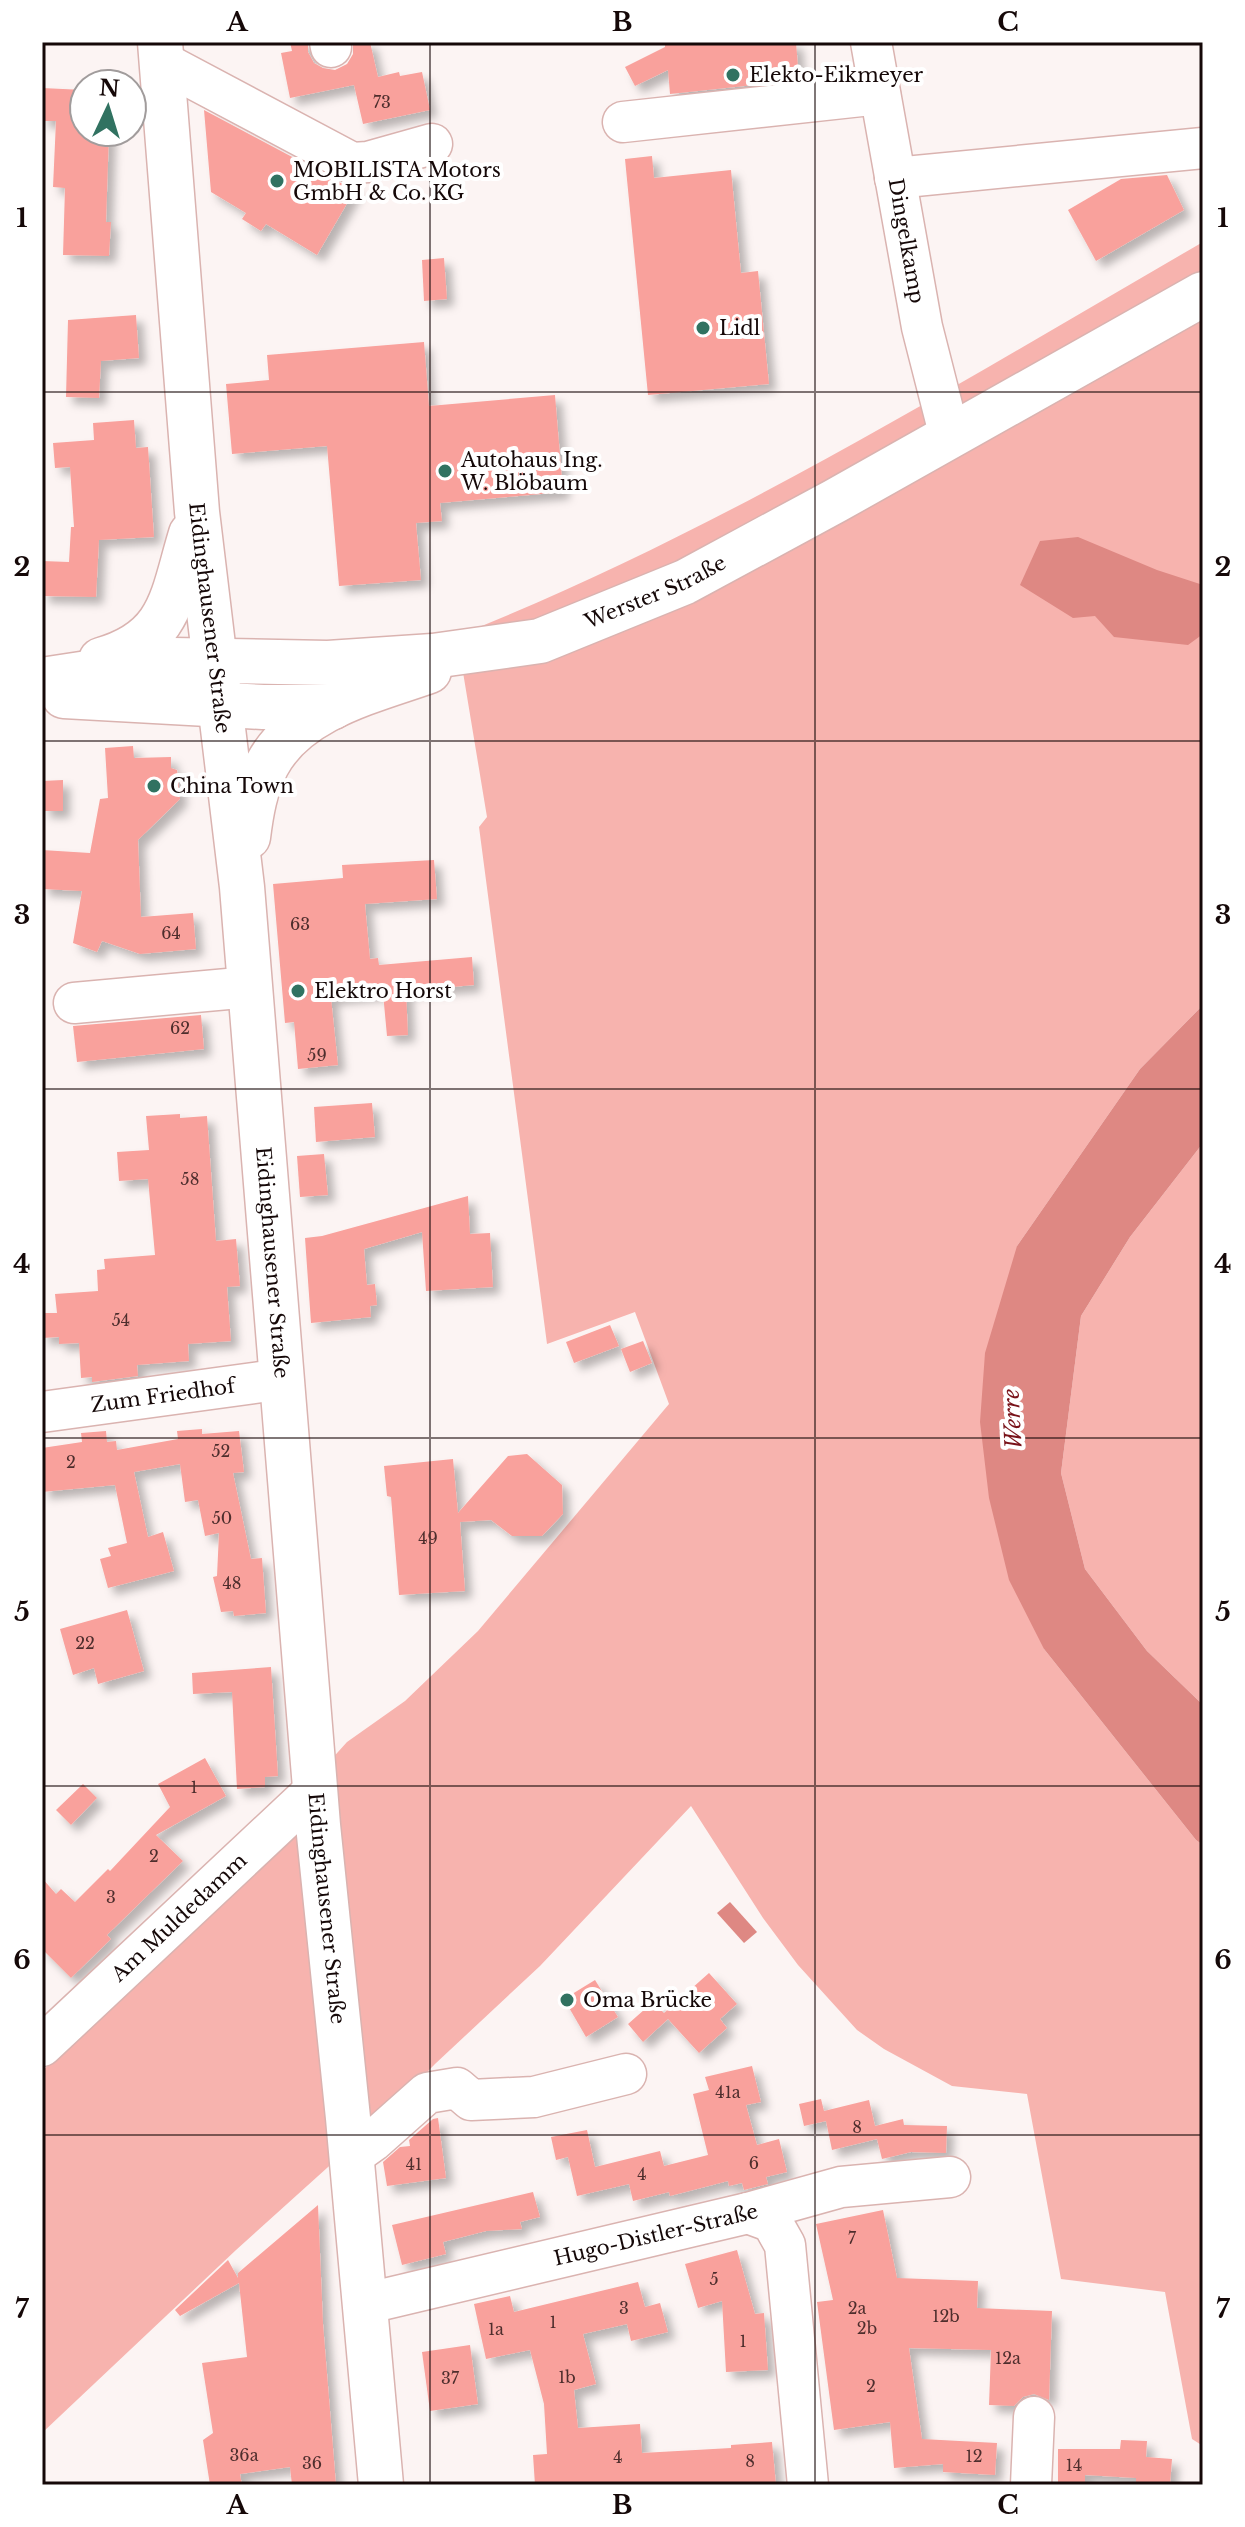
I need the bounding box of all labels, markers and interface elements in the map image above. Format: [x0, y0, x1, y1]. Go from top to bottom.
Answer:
text: A [225, 6, 248, 38]
text: B [612, 6, 632, 38]
text: C [997, 6, 1019, 38]
place label: Elekto-Eikmeyer [749, 63, 924, 87]
marker: Elekto-Eikmeyer [724, 66, 742, 84]
north arrow [68, 68, 148, 148]
text: N [98, 74, 121, 103]
house number: 73 [373, 92, 391, 112]
place label: MOBILISTA Motors GmbH & Co. KG [293, 158, 501, 205]
marker: MOBILISTA Motors GmbH & Co. KG [268, 172, 286, 190]
street label: Dingelkamp [884, 176, 930, 305]
text: 1 [16, 202, 28, 234]
text: 1 [1217, 202, 1229, 234]
place label: Lidl [719, 316, 760, 340]
marker: Lidl [694, 319, 712, 337]
place label: Autohaus Ing. W. Blöbaum [460, 448, 603, 495]
marker: Autohaus Ing. W. Blöbaum [436, 462, 454, 480]
street label: Eidinghausener Straße [184, 501, 235, 735]
street label: Werster Straße [580, 550, 730, 634]
text: 2 [14, 551, 30, 583]
text: 2 [1215, 551, 1231, 583]
place label: China Town [170, 774, 294, 798]
marker: China Town [145, 777, 163, 795]
text: 3 [14, 899, 30, 931]
text: 3 [1215, 899, 1231, 931]
house number: 63 [290, 914, 310, 934]
house number: 64 [161, 923, 181, 943]
place label: Elektro Horst [314, 979, 452, 1003]
marker: Elektro Horst [289, 982, 307, 1000]
house number: 62 [170, 1018, 190, 1038]
house number: 59 [307, 1045, 327, 1065]
street label: Eidinghausener Straße [251, 1146, 294, 1379]
house number: 58 [181, 1169, 199, 1189]
text: 4 [13, 1248, 31, 1280]
text: 4 [1214, 1248, 1232, 1280]
house number: 54 [112, 1310, 130, 1330]
street label: Zum Friedhof [89, 1373, 239, 1417]
water label: Werre [997, 1388, 1028, 1450]
house number: 52 [212, 1441, 230, 1461]
house number: 2 [66, 1452, 76, 1472]
house number: 50 [212, 1508, 232, 1528]
house number: 49 [418, 1528, 438, 1548]
house number: 48 [222, 1573, 242, 1593]
text: 5 [14, 1596, 30, 1628]
text: 5 [1215, 1596, 1231, 1628]
house number: 22 [75, 1633, 95, 1653]
house number: 1 [190, 1777, 198, 1797]
street label: Eidinghausener Straße [303, 1792, 350, 2025]
house number: 2 [149, 1846, 159, 1866]
street label: Am Muldedamm [106, 1848, 252, 1987]
house number: 3 [106, 1887, 116, 1907]
text: 6 [13, 1944, 31, 1976]
text: 6 [1214, 1944, 1232, 1976]
place label: Oma Brücke [583, 1988, 712, 2012]
marker: Oma Brücke [558, 1991, 576, 2009]
house number: 41a [715, 2082, 741, 2102]
house number: 8 [852, 2117, 862, 2137]
house number: 6 [749, 2153, 759, 2173]
house number: 41 [406, 2154, 422, 2174]
house number: 4 [637, 2164, 647, 2184]
street label: Hugo-Distler-Straße [551, 2199, 761, 2271]
house number: 7 [848, 2228, 857, 2248]
house number: 5 [709, 2269, 719, 2289]
text: 7 [15, 2293, 29, 2325]
text: 7 [1216, 2293, 1230, 2325]
house number: 3 [619, 2298, 629, 2318]
house number: 2a [848, 2298, 866, 2318]
house number: 12b [932, 2306, 960, 2326]
house number: 1 [549, 2312, 557, 2332]
house number: 2b [857, 2318, 877, 2338]
house number: 1a [488, 2319, 504, 2339]
house number: 1 [739, 2331, 747, 2351]
house number: 12a [995, 2348, 1021, 2368]
house number: 1b [558, 2367, 576, 2387]
house number: 37 [441, 2368, 460, 2388]
house number: 2 [866, 2376, 876, 2396]
house number: 36a [229, 2445, 259, 2465]
house number: 12 [966, 2446, 983, 2466]
house number: 4 [613, 2447, 623, 2467]
house number: 8 [745, 2451, 755, 2471]
house number: 36 [302, 2453, 322, 2473]
house number: 14 [1066, 2455, 1082, 2475]
text: A [225, 2489, 248, 2521]
text: B [612, 2489, 632, 2521]
text: C [997, 2489, 1019, 2521]

